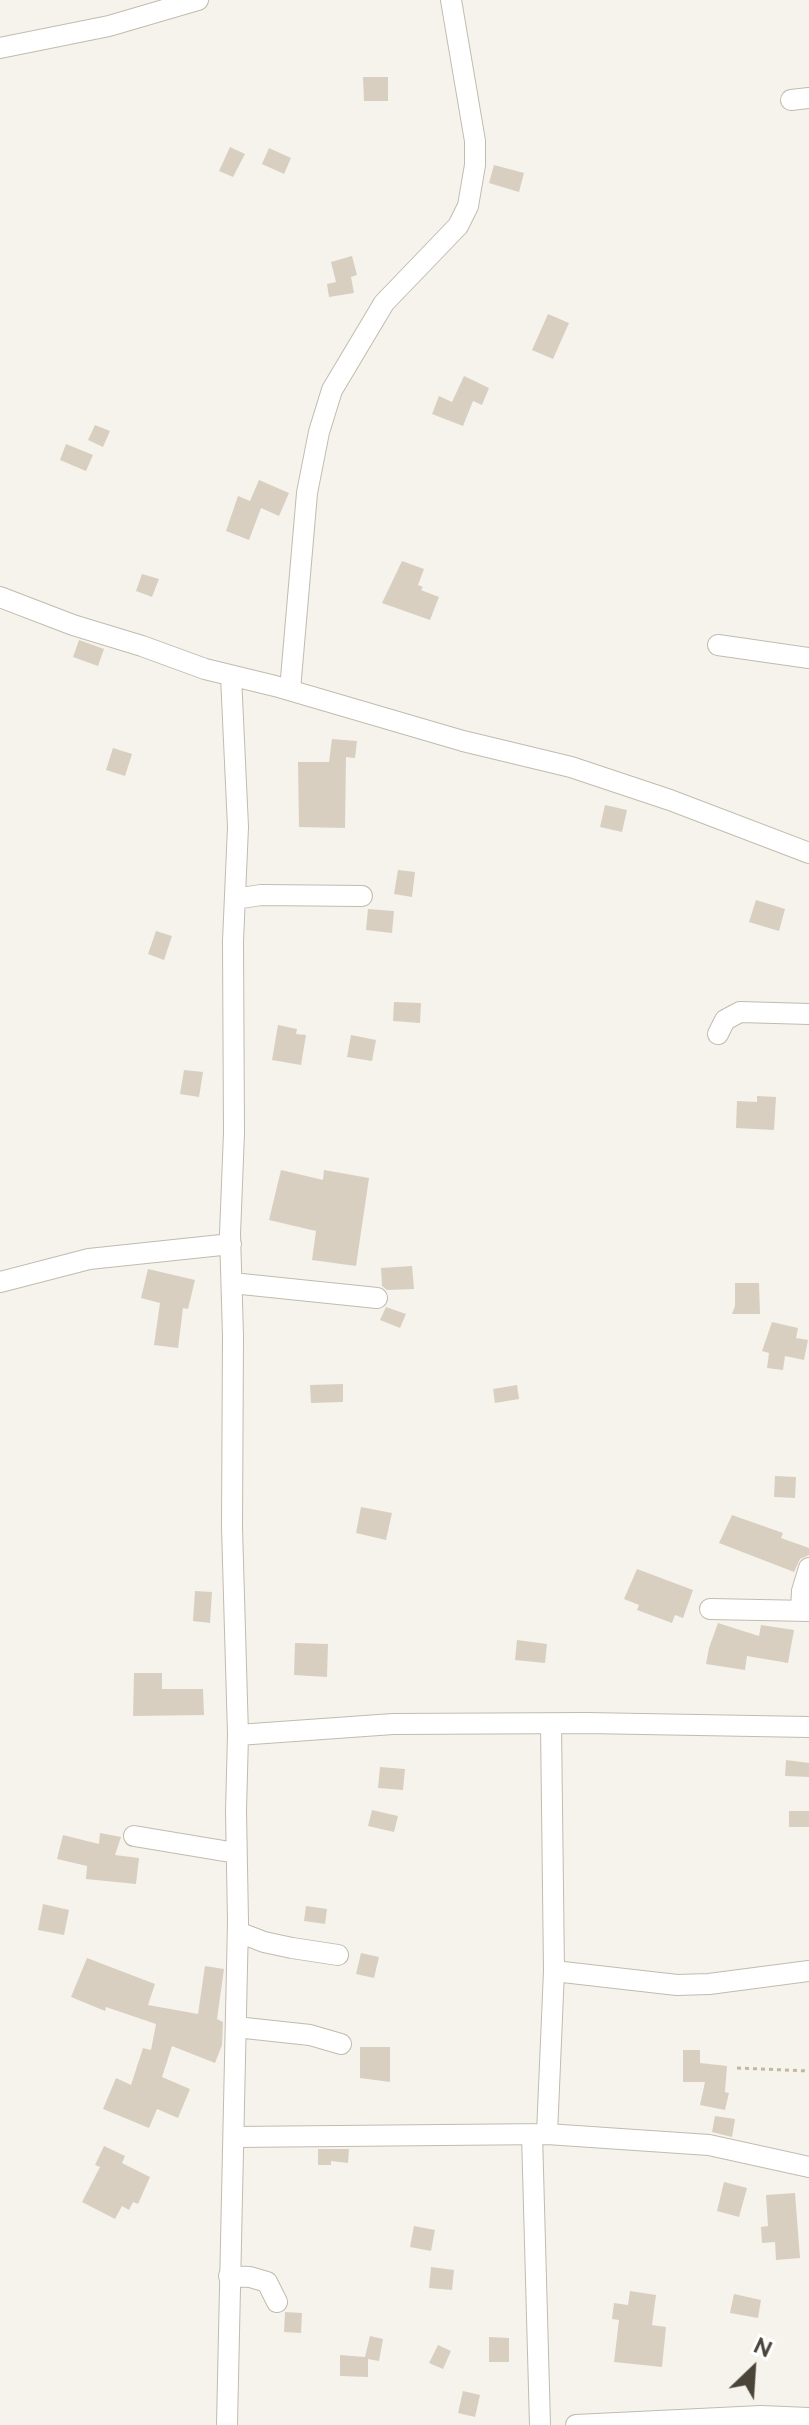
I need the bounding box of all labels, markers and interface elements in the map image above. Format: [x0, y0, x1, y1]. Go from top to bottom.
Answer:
north arrow [713, 2329, 793, 2409]
text: N [750, 2332, 776, 2363]

